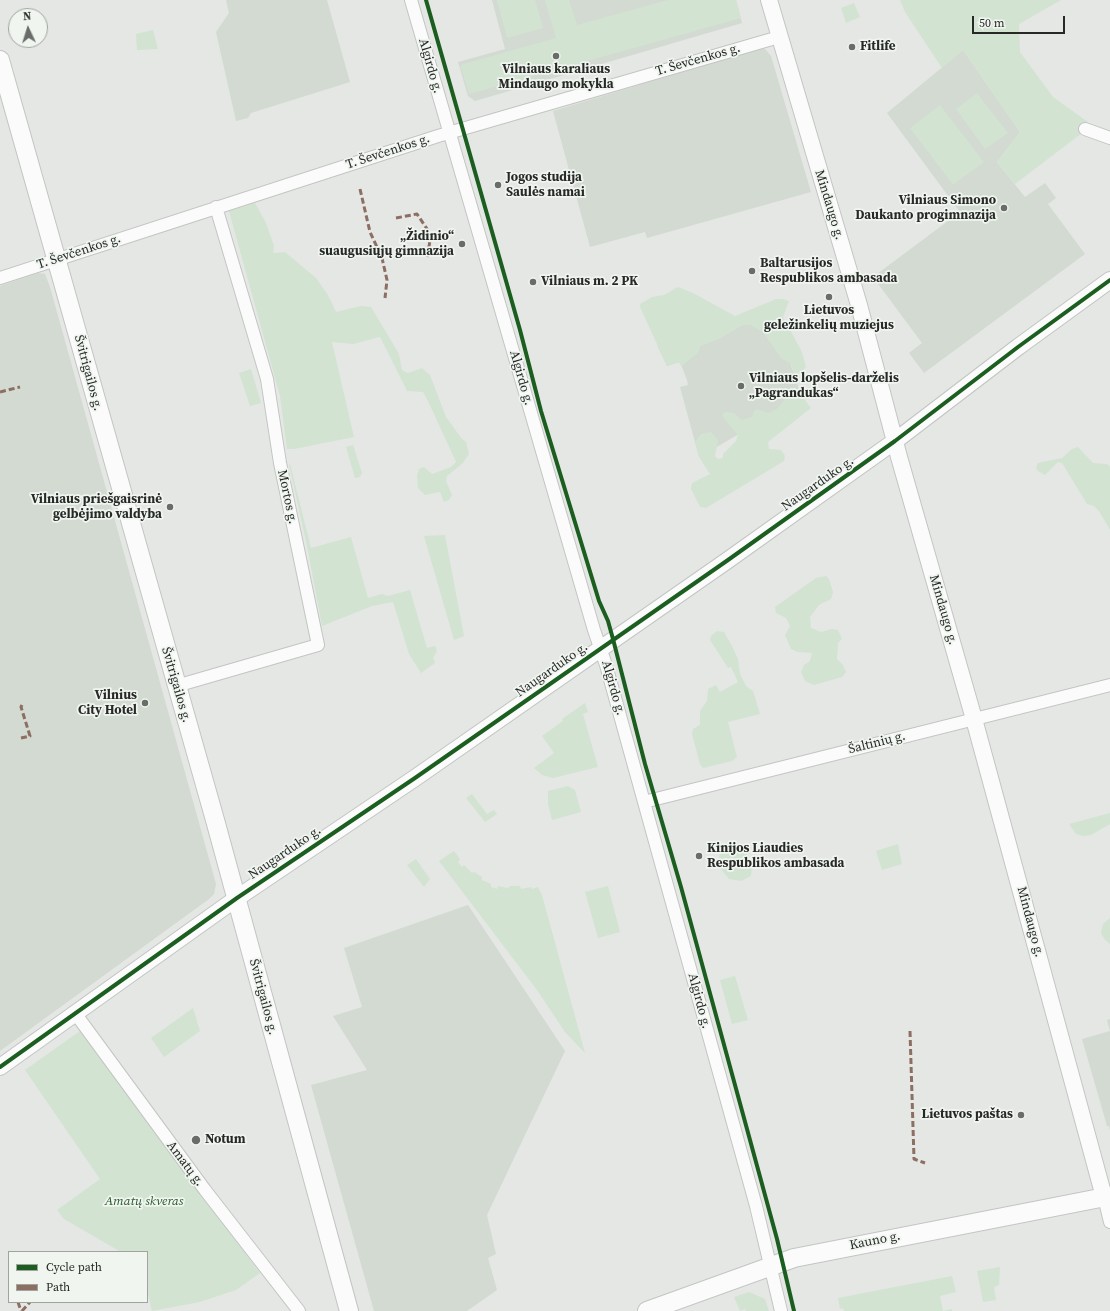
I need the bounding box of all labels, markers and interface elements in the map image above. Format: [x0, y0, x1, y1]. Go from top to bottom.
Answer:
north arrow [8, 8, 48, 48]
scale bar [974, 8, 1067, 34]
text: N [23, 9, 32, 24]
text: 50 m [979, 15, 1005, 31]
street label: Algirdo g. [415, 37, 445, 95]
place label: Fitlife [860, 39, 896, 55]
street label: T. Ševčenkos g. [654, 40, 742, 80]
marker: Fitlife [847, 42, 857, 52]
marker: Vilniaus karaliaus Mindaugo mokykla [551, 51, 561, 61]
place label: Vilniaus karaliaus Mindaugo mokykla [498, 62, 614, 93]
street label: T. Ševčenkos g. [344, 131, 432, 173]
street label: Mindaugo g. [811, 168, 847, 242]
place label: Jogos studija Saulės namai [506, 170, 585, 201]
marker: Jogos studija Saulės namai [493, 180, 503, 190]
place label: Vilniaus Simono Daukanto progimnazija [855, 193, 996, 224]
marker: Vilniaus Simono Daukanto progimnazija [999, 203, 1009, 213]
place label: „Židinio“ suaugusiųjų gimnazija [319, 229, 454, 260]
street label: T. Ševčenkos g. [35, 231, 123, 273]
marker: „Židinio“ suaugusiųjų gimnazija [457, 239, 467, 249]
place label: Baltarusijos Respublikos ambasada [760, 256, 897, 287]
marker: Baltarusijos Respublikos ambasada [747, 266, 757, 276]
place label: Vilniaus m. 2 PK [541, 274, 638, 290]
marker: Vilniaus m. 2 PK [528, 277, 538, 287]
marker: Lietuvos geležinkelių muziejus [824, 292, 834, 302]
place label: Lietuvos geležinkelių muziejus [764, 303, 894, 334]
street label: Švitrigailos g. [70, 333, 106, 413]
street label: Algirdo g. [506, 349, 536, 407]
place label: Vilniaus lopšelis-darželis „Pagrandukas“ [749, 371, 899, 402]
marker: Vilniaus lopšelis-darželis „Pagrandukas“ [736, 381, 746, 391]
street label: Naugarduko g. [779, 453, 857, 515]
street label: Mortos g. [274, 468, 300, 526]
place label: Vilniaus priešgaisrinė gelbėjimo valdyba [31, 492, 162, 523]
marker: Vilniaus priešgaisrinė gelbėjimo valdyba [165, 502, 175, 512]
street label: Mindaugo g. [926, 573, 960, 647]
street label: Naugarduko g. [513, 639, 591, 701]
street label: Švitrigailos g. [158, 645, 194, 725]
street label: Algirdo g. [598, 659, 628, 717]
place label: Vilnius City Hotel [78, 688, 137, 719]
marker: Vilnius City Hotel [140, 698, 150, 708]
street label: Šaltinių g. [847, 728, 907, 758]
street label: Naugarduko g. [246, 823, 324, 883]
place label: Kinijos Liaudies Respublikos ambasada [707, 841, 844, 872]
marker: Kinijos Liaudies Respublikos ambasada [694, 851, 704, 861]
street label: Mindaugo g. [1013, 885, 1047, 959]
street label: Švitrigailos g. [245, 957, 281, 1037]
street label: Algirdo g. [684, 972, 714, 1030]
place label: Lietuvos paštas [922, 1107, 1013, 1123]
marker: Lietuvos paštas [1016, 1110, 1026, 1120]
place label: Notum [205, 1132, 246, 1148]
marker: Notum [190, 1134, 202, 1146]
street label: Amatų g. [163, 1138, 207, 1190]
park label: Amatų skveras [105, 1194, 183, 1210]
street label: Kauno g. [848, 1228, 902, 1254]
legend [8, 1251, 148, 1303]
text: Cycle path [46, 1259, 102, 1275]
text: Path [46, 1279, 70, 1295]

